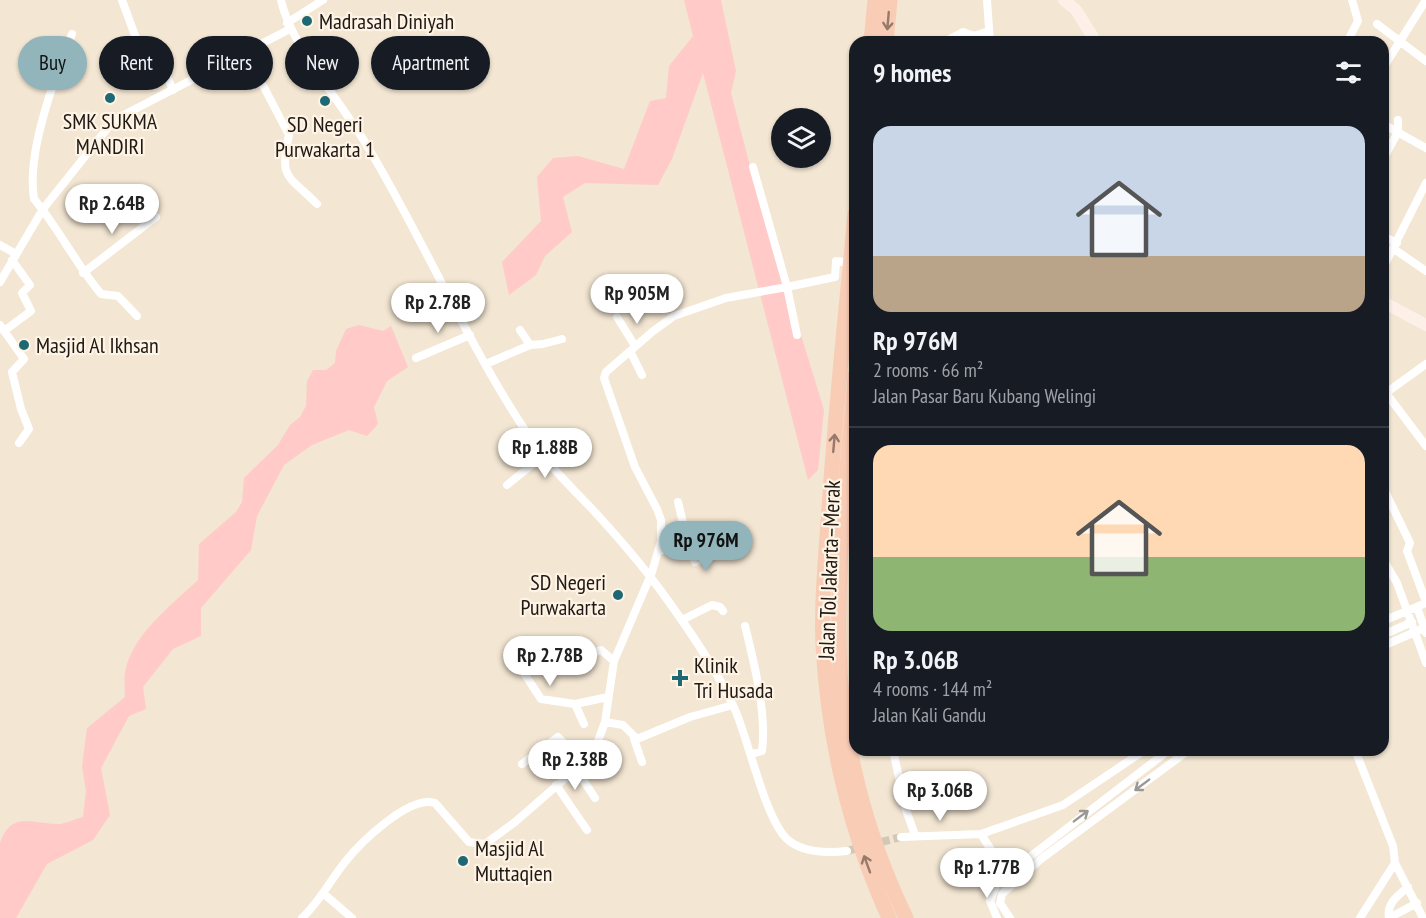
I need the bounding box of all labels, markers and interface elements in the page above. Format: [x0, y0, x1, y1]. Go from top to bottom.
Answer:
place label: Madrasah Diniyah [319, 7, 454, 35]
one-way arrow [882, 11, 893, 30]
marker: Madrasah Diniyah [300, 14, 314, 28]
chip: Buy [18, 36, 87, 90]
chip: Rent [99, 36, 174, 90]
chip: Filters [186, 36, 273, 90]
chip: New [285, 36, 359, 90]
chip: Apartment [371, 36, 490, 90]
text: 9 homes [873, 56, 951, 89]
icon: filters [1332, 56, 1365, 89]
marker: SMK SUKMA MANDIRI [103, 91, 117, 105]
marker: SD Negeri Purwakarta 1 [318, 94, 332, 108]
place label: SMK SUKMA MANDIRI [63, 107, 158, 160]
map controls [771, 108, 831, 168]
button: layers [771, 108, 831, 168]
place label: SD Negeri Purwakarta 1 [275, 110, 375, 163]
icon: home [1065, 165, 1173, 273]
pin: Rp 2.64B [50, 184, 174, 235]
text: Rp 2.64B [79, 190, 145, 216]
pin: Rp 905M [582, 274, 692, 325]
text: Rp 905M [604, 280, 670, 306]
pin: Rp 2.78B [376, 283, 500, 334]
text: Rp 2.78B [405, 289, 471, 315]
text: Rp 976M [873, 324, 958, 357]
place label: Masjid Al Ikhsan [36, 331, 159, 359]
marker: Masjid Al Ikhsan [17, 338, 31, 352]
text: 2 rooms · 66 m² [873, 357, 983, 383]
text: Jalan Pasar Baru Kubang Welingi [873, 383, 1096, 409]
pin: Rp 1.88B [483, 428, 607, 479]
text: Rp 1.88B [512, 434, 578, 460]
one-way arrow [829, 434, 840, 454]
street label: Jalan Tol Jakarta–Merak [812, 479, 846, 661]
icon: home [1065, 484, 1173, 592]
pin: Rp 976M [651, 521, 761, 572]
text: Rp 976M [673, 527, 739, 553]
place label: SD Negeri Purwakarta [521, 568, 606, 621]
marker: SD Negeri Purwakarta [611, 588, 625, 602]
pin: Rp 2.78B [488, 636, 612, 687]
text: Rp 2.78B [517, 642, 583, 668]
text: Rp 3.06B [873, 643, 959, 676]
place label: Klinik Tri Husada [694, 651, 773, 704]
marker: Klinik Tri Husada [671, 669, 689, 687]
text: 4 rooms · 144 m² [873, 676, 992, 702]
text: Jalan Kali Gandu [873, 702, 986, 728]
pin: Rp 2.38B [513, 740, 637, 791]
text: Rp 2.38B [542, 746, 608, 772]
pin: Rp 3.06B [878, 771, 1002, 822]
text: Rp 3.06B [907, 777, 973, 803]
one-way arrow [1134, 779, 1150, 791]
one-way arrow [1073, 809, 1089, 822]
place label: Masjid Al Muttaqien [475, 834, 552, 887]
pin: Rp 1.77B [925, 848, 1049, 899]
marker: Masjid Al Muttaqien [456, 854, 470, 868]
text: Rp 1.77B [954, 854, 1020, 880]
one-way arrow [860, 855, 871, 874]

